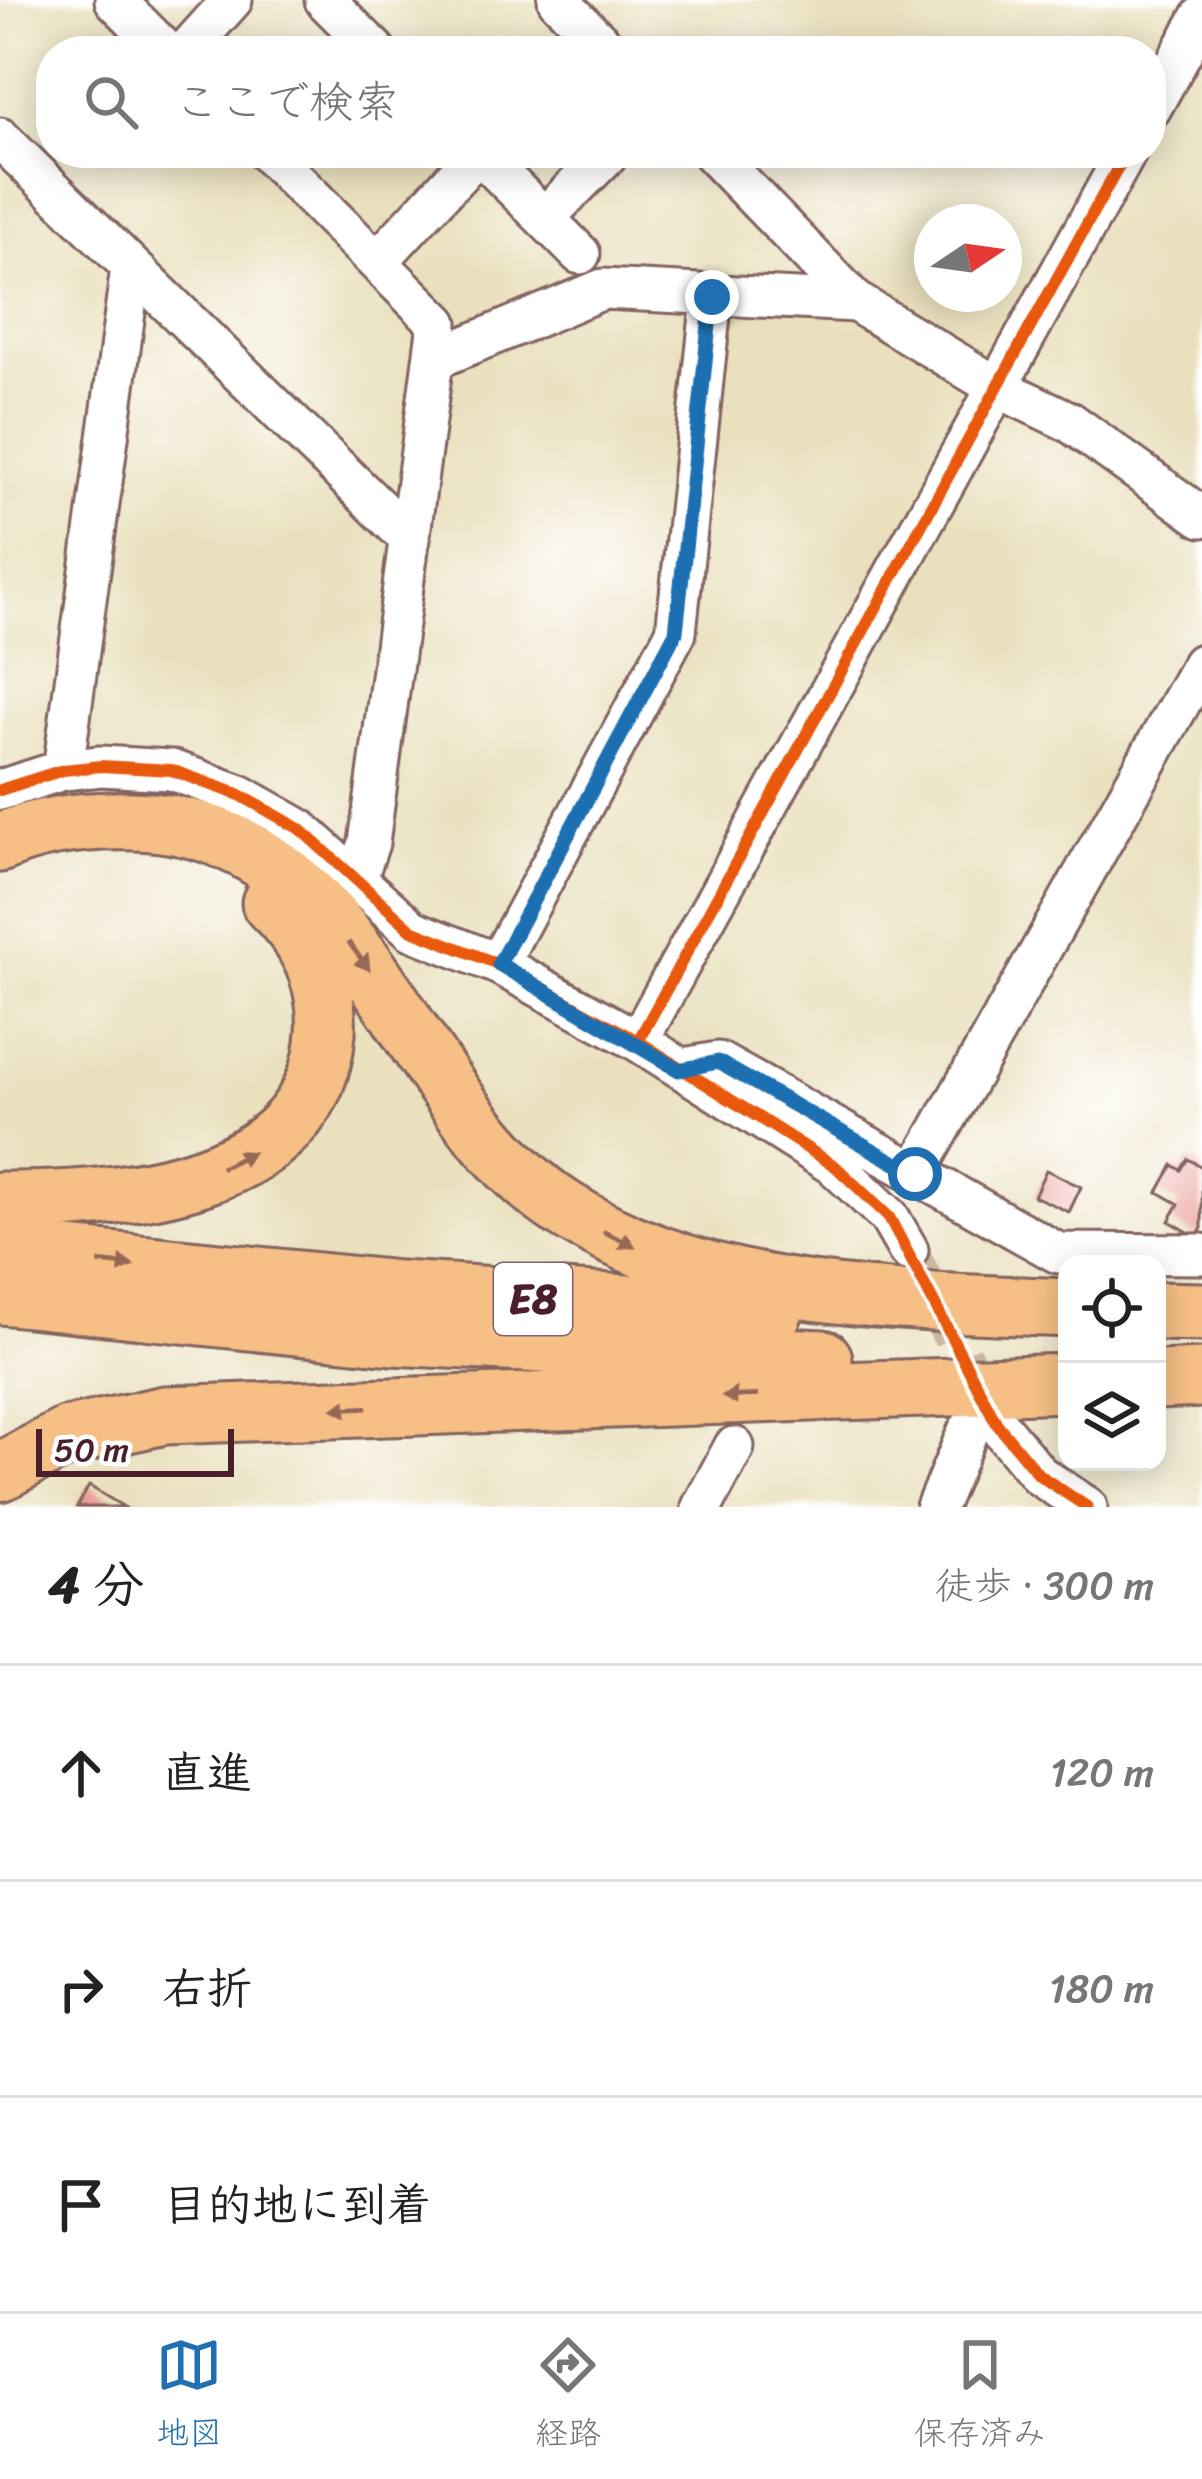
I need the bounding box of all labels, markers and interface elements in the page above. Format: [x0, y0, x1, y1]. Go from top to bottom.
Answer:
search box [36, 36, 1166, 168]
text: ここで検索 [174, 62, 399, 142]
icon: search [78, 69, 144, 135]
north arrow [914, 204, 1022, 312]
route end [685, 270, 739, 324]
one-way arrow [347, 940, 371, 972]
route start [888, 1147, 942, 1201]
one-way arrow [219, 1151, 254, 1171]
one-way arrow [602, 1229, 637, 1249]
one-way arrow [98, 1255, 135, 1274]
map controls [1058, 1255, 1166, 1471]
button: locate [1058, 1255, 1166, 1363]
road number: E8 [494, 1263, 572, 1335]
button: layers [1058, 1363, 1166, 1471]
one-way arrow [720, 1387, 758, 1406]
one-way arrow [330, 1399, 368, 1418]
text: 50 m [54, 1421, 129, 1479]
scale bar [36, 1423, 234, 1476]
text: 4 分 [48, 1540, 144, 1630]
text: 徒歩 · 300 m [934, 1551, 1154, 1620]
text: 直進 [162, 1733, 252, 1813]
text: 120 m [1050, 1738, 1154, 1807]
icon: ahead [48, 1740, 114, 1806]
text: 右折 [162, 1949, 252, 2029]
text: 180 m [1049, 1954, 1154, 2023]
icon: right [48, 1956, 114, 2022]
text: 目的地に到着 [162, 2165, 432, 2245]
icon: arrive [48, 2172, 114, 2238]
tab: 地図 [156, 2332, 222, 2462]
tab: 経路 [535, 2332, 601, 2462]
tab: 保存済み [914, 2332, 1046, 2462]

